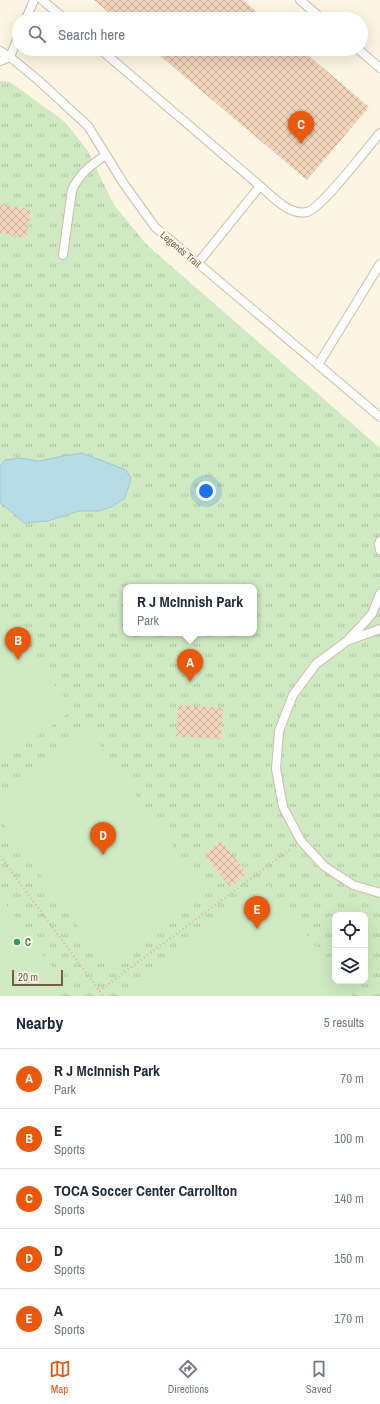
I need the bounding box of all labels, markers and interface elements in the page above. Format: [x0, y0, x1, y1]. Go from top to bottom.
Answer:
search box [12, 12, 368, 56]
icon: search [26, 23, 48, 45]
text: Search here [58, 24, 125, 45]
pin: C [288, 111, 314, 144]
street label: Legends Trail [157, 228, 204, 270]
your location [196, 481, 216, 501]
popup [123, 584, 257, 636]
text: R J McInnish Park [137, 591, 243, 612]
text: Park [137, 612, 159, 629]
pin: B [5, 627, 31, 660]
pin: A [177, 649, 203, 682]
pin: D [90, 822, 116, 855]
pin: E [244, 896, 270, 929]
map controls [332, 912, 368, 984]
button: locate [332, 912, 368, 948]
place label: C [25, 936, 31, 949]
marker: C [12, 937, 22, 947]
button: layers [332, 948, 368, 984]
scale bar [12, 968, 63, 987]
text: 20 m [18, 970, 38, 984]
text: Nearby [16, 1011, 63, 1034]
text: 5 results [324, 1014, 364, 1031]
text: R J McInnish Park [54, 1060, 160, 1081]
text: A [25, 1070, 33, 1087]
text: 70 m [340, 1070, 364, 1087]
text: Park [54, 1081, 76, 1098]
text: E [54, 1120, 62, 1141]
text: B [25, 1130, 33, 1147]
text: 100 m [334, 1130, 364, 1147]
text: Sports [54, 1141, 85, 1158]
text: TOCA Soccer Center Carrollton [54, 1180, 237, 1201]
text: C [25, 1190, 33, 1207]
text: 140 m [334, 1190, 364, 1207]
text: Sports [54, 1201, 85, 1218]
text: D [54, 1240, 63, 1261]
text: D [25, 1250, 33, 1267]
text: 150 m [334, 1250, 364, 1267]
text: Sports [54, 1261, 85, 1278]
text: A [54, 1300, 63, 1321]
text: E [25, 1310, 33, 1327]
text: 170 m [334, 1310, 364, 1327]
text: Sports [54, 1321, 85, 1338]
tab: Map [49, 1358, 71, 1396]
tab: Directions [168, 1358, 209, 1396]
tab: Saved [306, 1358, 331, 1396]

